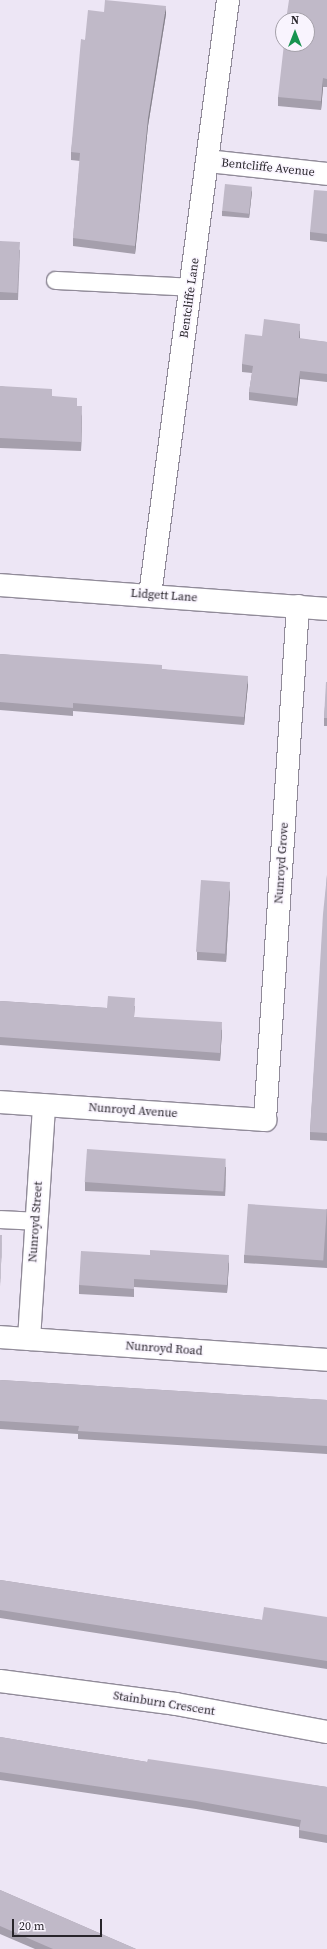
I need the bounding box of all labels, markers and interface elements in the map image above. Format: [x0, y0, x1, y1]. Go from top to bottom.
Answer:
north arrow [275, 12, 315, 52]
text: N [291, 13, 299, 28]
street label: Bentcliffe Avenue [221, 156, 315, 180]
street label: Bentcliffe Lane [177, 257, 203, 339]
street label: Lidgett Lane [130, 586, 198, 606]
street label: Nunroyd Grove [272, 822, 292, 904]
street label: Nunroyd Avenue [88, 1101, 178, 1121]
street label: Nunroyd Street [26, 1181, 46, 1263]
street label: Nunroyd Road [125, 1339, 203, 1359]
street label: Stainburn Crescent [112, 1689, 216, 1719]
scale bar [14, 1911, 104, 1937]
text: 20 m [19, 1918, 45, 1934]

